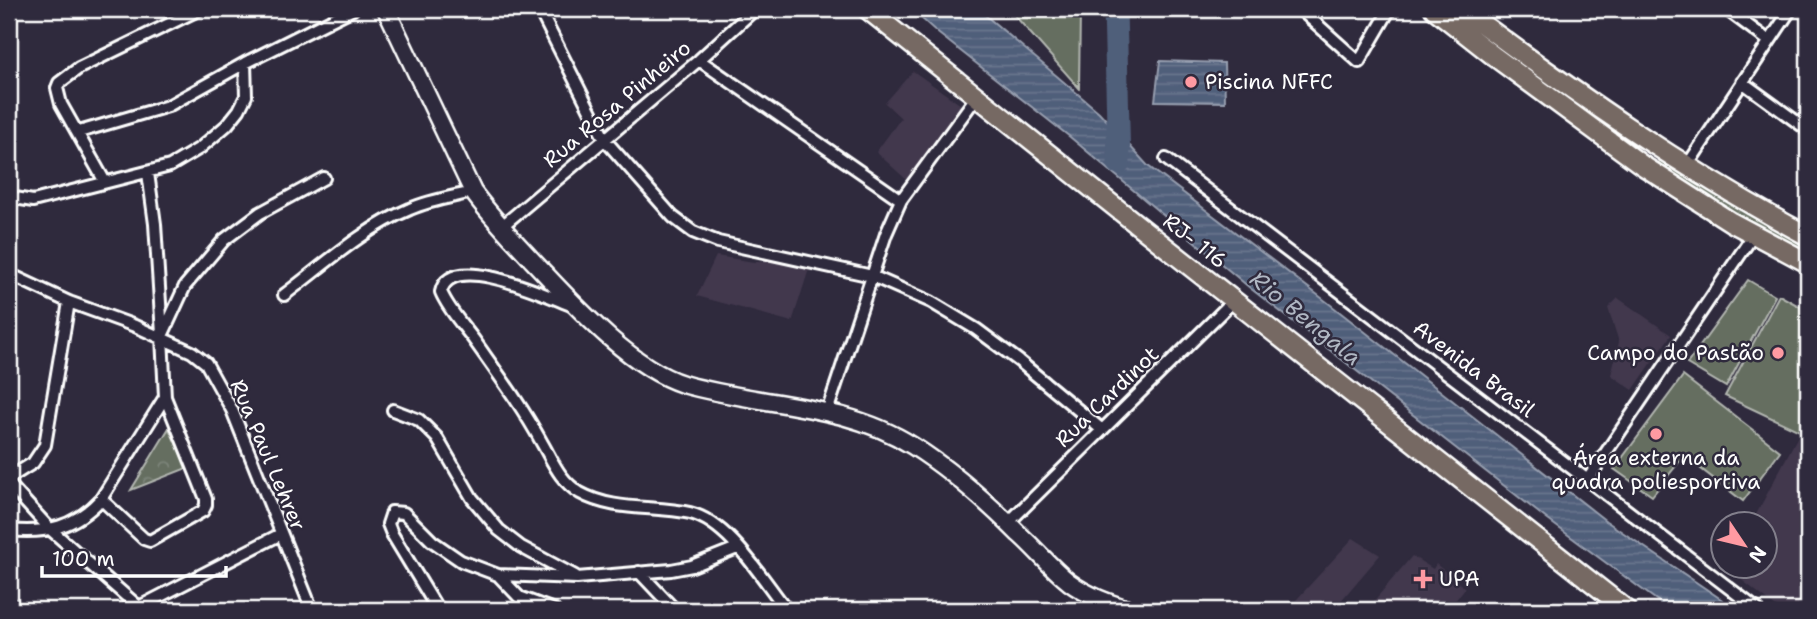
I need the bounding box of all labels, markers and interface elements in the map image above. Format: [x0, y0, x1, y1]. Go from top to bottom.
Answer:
street label: Rua Rosa Pinheiro [537, 34, 697, 174]
place label: Piscina NFFC [1205, 68, 1333, 96]
marker: Piscina NFFC [1183, 74, 1199, 90]
street label: RJ- 116 [1157, 207, 1233, 275]
water label: Rio Bengala [1244, 264, 1368, 372]
street label: Avenida Brasil [1408, 314, 1541, 424]
place label: Campo do Pastão [1587, 339, 1764, 367]
street label: Rua Cardinot [1049, 340, 1165, 454]
marker: Campo do Pastão [1770, 345, 1786, 361]
street label: Rua Paul Lehrer [224, 375, 312, 535]
marker: Área externa da quadra poliesportiva [1648, 426, 1664, 442]
place label: Área externa da quadra poliesportiva [1552, 443, 1760, 496]
north arrow [1708, 510, 1778, 580]
scale bar [42, 535, 226, 579]
text: N [1743, 541, 1772, 568]
text: 100 m [52, 545, 115, 573]
place label: UPA [1439, 565, 1480, 593]
marker: UPA [1413, 569, 1433, 589]

